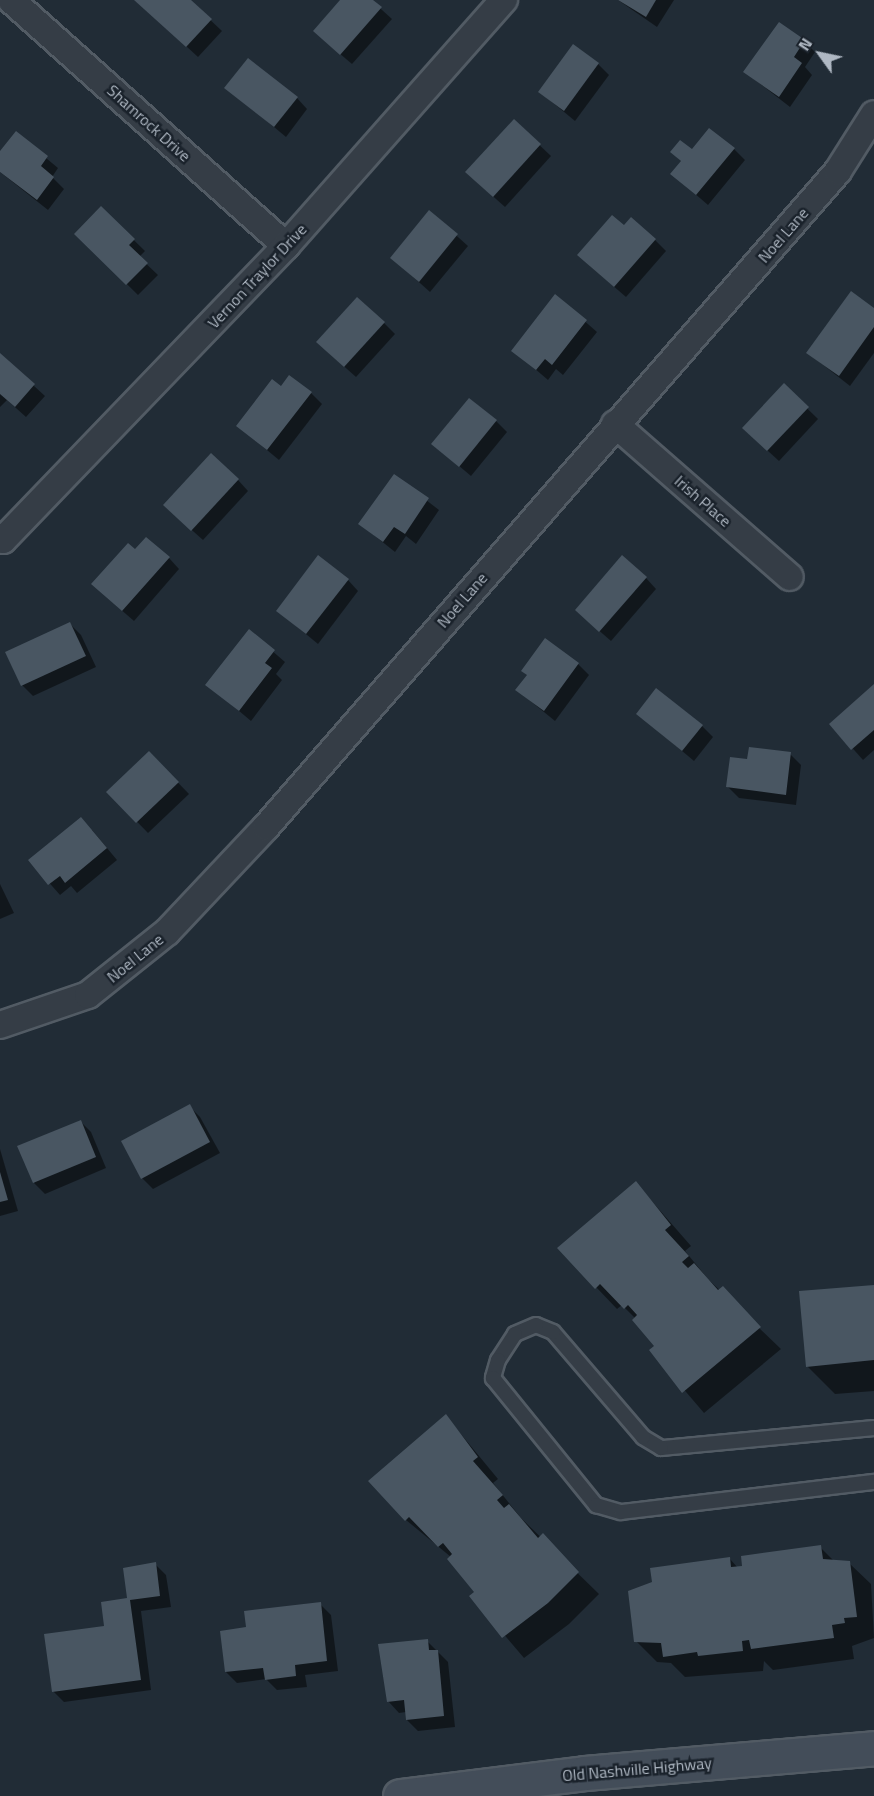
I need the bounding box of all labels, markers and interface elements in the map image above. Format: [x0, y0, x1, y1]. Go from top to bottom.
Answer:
north arrow [790, 24, 850, 84]
text: N [792, 33, 818, 55]
street label: Shamrock Drive [103, 81, 195, 165]
street label: Noel Lane [754, 203, 812, 267]
street label: Vernon Traylor Drive [204, 220, 310, 332]
street label: Irish Place [671, 471, 735, 531]
street label: Noel Lane [433, 568, 491, 632]
street label: Noel Lane [103, 930, 167, 986]
street label: Old Nashville Highway [561, 1753, 713, 1785]

